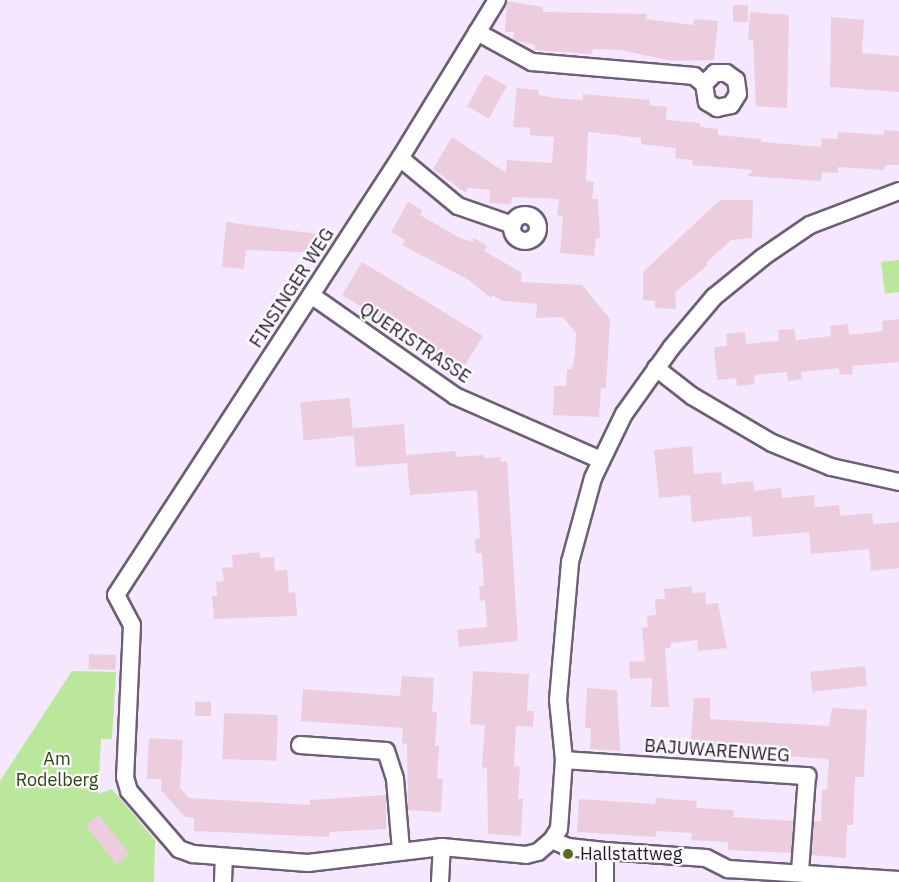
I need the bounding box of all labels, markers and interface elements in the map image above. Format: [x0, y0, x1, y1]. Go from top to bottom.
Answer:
street label: FINSINGER WEG [245, 224, 339, 352]
street label: QUERISTRASSE [356, 298, 474, 388]
street label: BAJUWARENWEG [643, 735, 791, 767]
park label: Am Rodelberg [16, 749, 98, 792]
place label: Hallstattweg [580, 843, 682, 865]
marker: Hallstattweg [561, 847, 575, 861]

